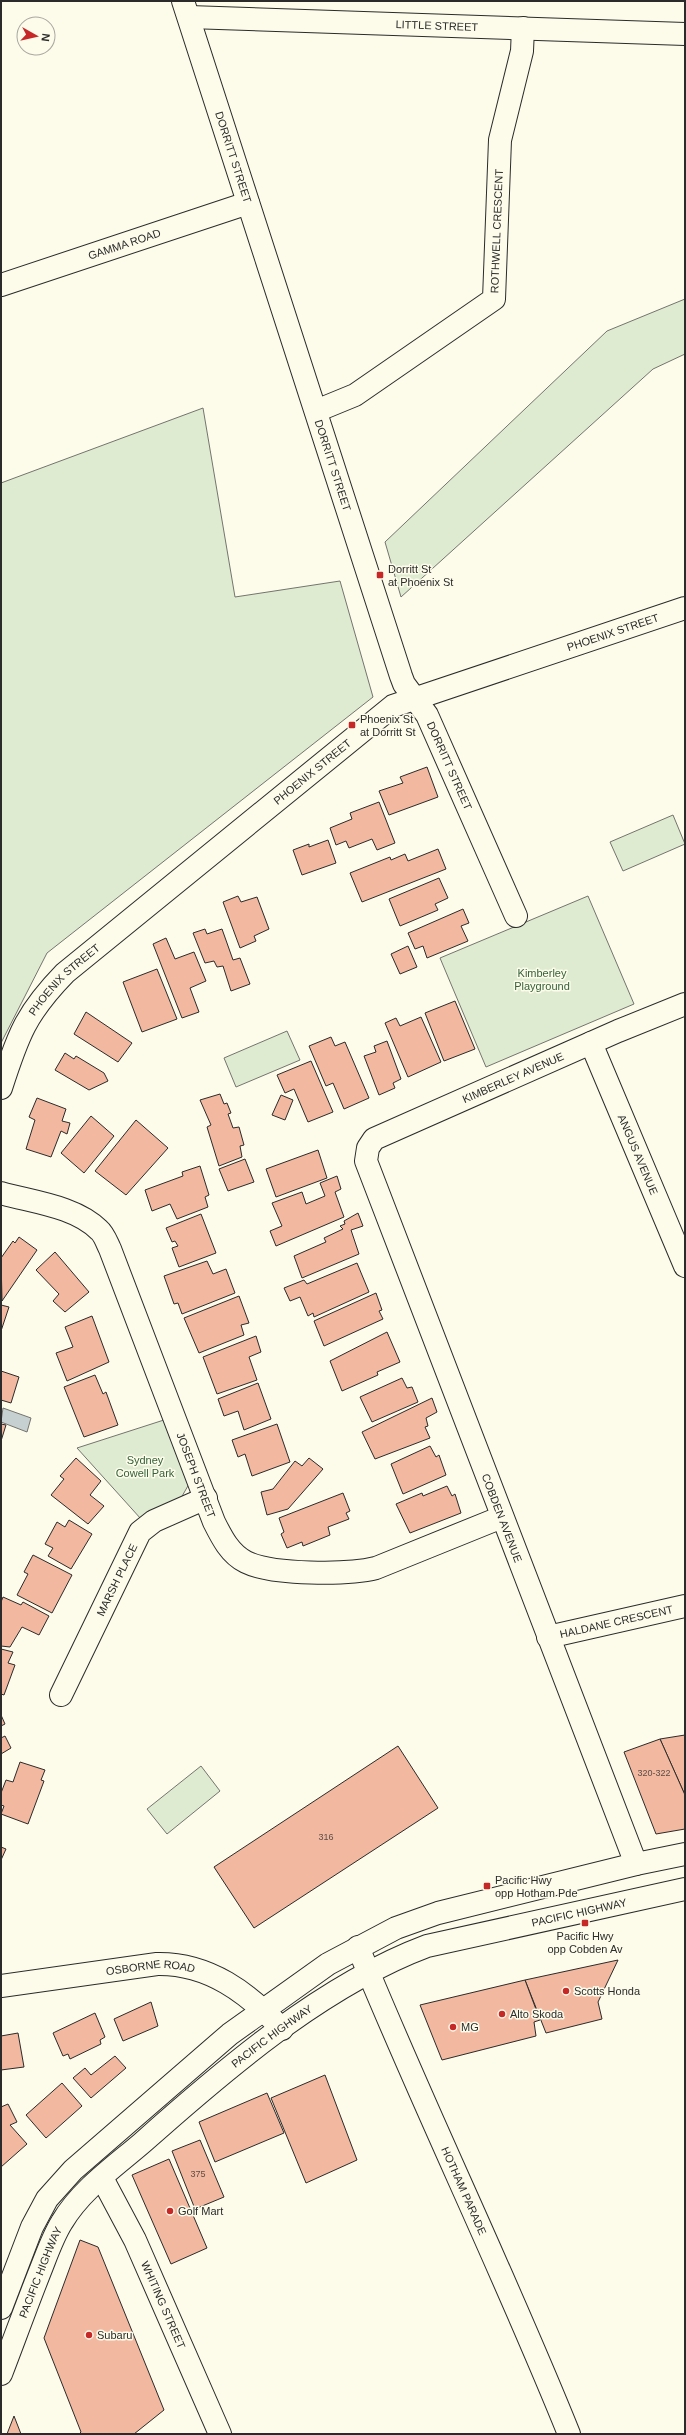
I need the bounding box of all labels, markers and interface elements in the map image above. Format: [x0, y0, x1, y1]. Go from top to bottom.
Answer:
north arrow [16, 16, 56, 56]
street label: LITTLE STREET [395, 18, 479, 33]
text: N [39, 33, 52, 42]
street label: DORRITT STREET [213, 110, 254, 204]
street label: ROTHWELL CRESCENT [488, 168, 505, 294]
street label: GAMMA ROAD [86, 226, 162, 262]
street label: DORRITT STREET [313, 418, 353, 513]
place label: Dorritt St at Phoenix St [388, 563, 453, 588]
marker: Dorritt St at Phoenix St [375, 570, 385, 580]
street label: PHOENIX STREET [565, 611, 660, 653]
place label: Phoenix St at Dorritt St [360, 713, 416, 738]
marker: Phoenix St at Dorritt St [347, 720, 357, 730]
street label: DORRITT STREET [425, 720, 474, 812]
street label: PHOENIX STREET [271, 737, 353, 807]
street label: PHOENIX STREET [26, 941, 102, 1018]
park label: Kimberley Playground [514, 967, 570, 992]
street label: KIMBERLEY AVENUE [460, 1050, 566, 1105]
street label: ANGUS AVENUE [616, 1113, 660, 1196]
street label: JOSEPH STREET [174, 1431, 218, 1520]
park label: Sydney Cowell Park [116, 1454, 175, 1479]
street label: COBDEN AVENUE [480, 1472, 524, 1564]
street label: MARSH PLACE [94, 1542, 139, 1618]
street label: HALDANE CRESCENT [559, 1603, 674, 1640]
house number: 320-322 [637, 1768, 671, 1778]
house number: 316 [318, 1832, 334, 1842]
place label: Pacific Hwy opp Hotham Pde [495, 1874, 578, 1899]
marker: Pacific Hwy opp Hotham Pde [482, 1881, 492, 1891]
street label: PACIFIC HIGHWAY [530, 1896, 628, 1929]
marker: Pacific Hwy opp Cobden Av [580, 1918, 590, 1928]
place label: Pacific Hwy opp Cobden Av [547, 1930, 623, 1955]
street label: OSBORNE ROAD [105, 1958, 197, 1977]
place label: Scotts Honda [574, 1985, 641, 1997]
marker: Scotts Honda [561, 1986, 571, 1996]
street label: PACIFIC HIGHWAY [229, 2002, 315, 2070]
place label: Alto Skoda [510, 2008, 564, 2020]
marker: Alto Skoda [497, 2009, 507, 2019]
place label: MG [461, 2021, 479, 2033]
marker: MG [448, 2022, 458, 2032]
street label: HOTHAM PARADE [439, 2145, 489, 2237]
house number: 375 [190, 2169, 206, 2179]
place label: Golf Mart [178, 2205, 223, 2217]
marker: Golf Mart [165, 2206, 175, 2216]
street label: PACIFIC HIGHWAY [17, 2224, 64, 2320]
street label: WHITING STREET [139, 2259, 188, 2351]
place label: Subaru [97, 2329, 132, 2341]
marker: Subaru [84, 2330, 94, 2340]

